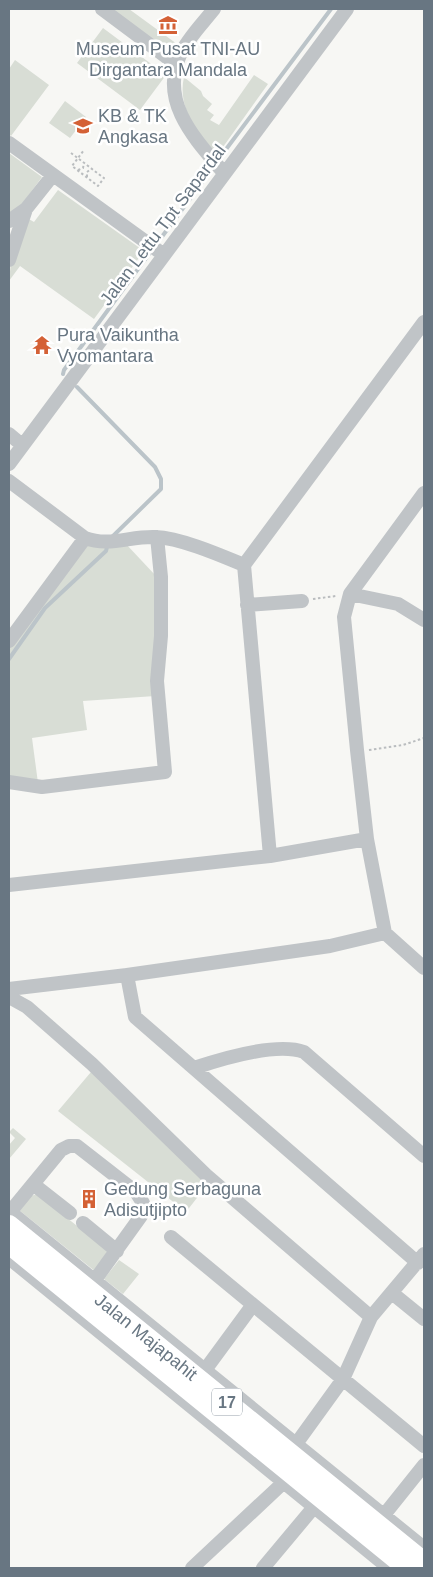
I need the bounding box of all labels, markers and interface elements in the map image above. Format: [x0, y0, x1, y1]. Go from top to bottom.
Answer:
museum icon: Museum Pusat TNI-AU Dirgantara Mandala [157, 14, 179, 36]
place label: Museum Pusat TNI-AU Dirgantara Mandala [76, 39, 260, 80]
place label: KB & TK Angkasa [98, 106, 169, 147]
school or university icon: KB & TK Angkasa [72, 115, 94, 137]
street label: Jalan Lettu Tpt Sapardal [96, 141, 230, 309]
place label: Pura Vaikuntha Vyomantara [57, 325, 180, 366]
temple icon: Pura Vaikuntha Vyomantara [31, 334, 53, 356]
place label: Gedung Serbaguna Adisutjipto [104, 1179, 262, 1220]
building icon: Gedung Serbaguna Adisutjipto [78, 1188, 100, 1210]
street label: Jalan Majapahit [91, 1290, 201, 1384]
road number: 17 [212, 1388, 242, 1415]

